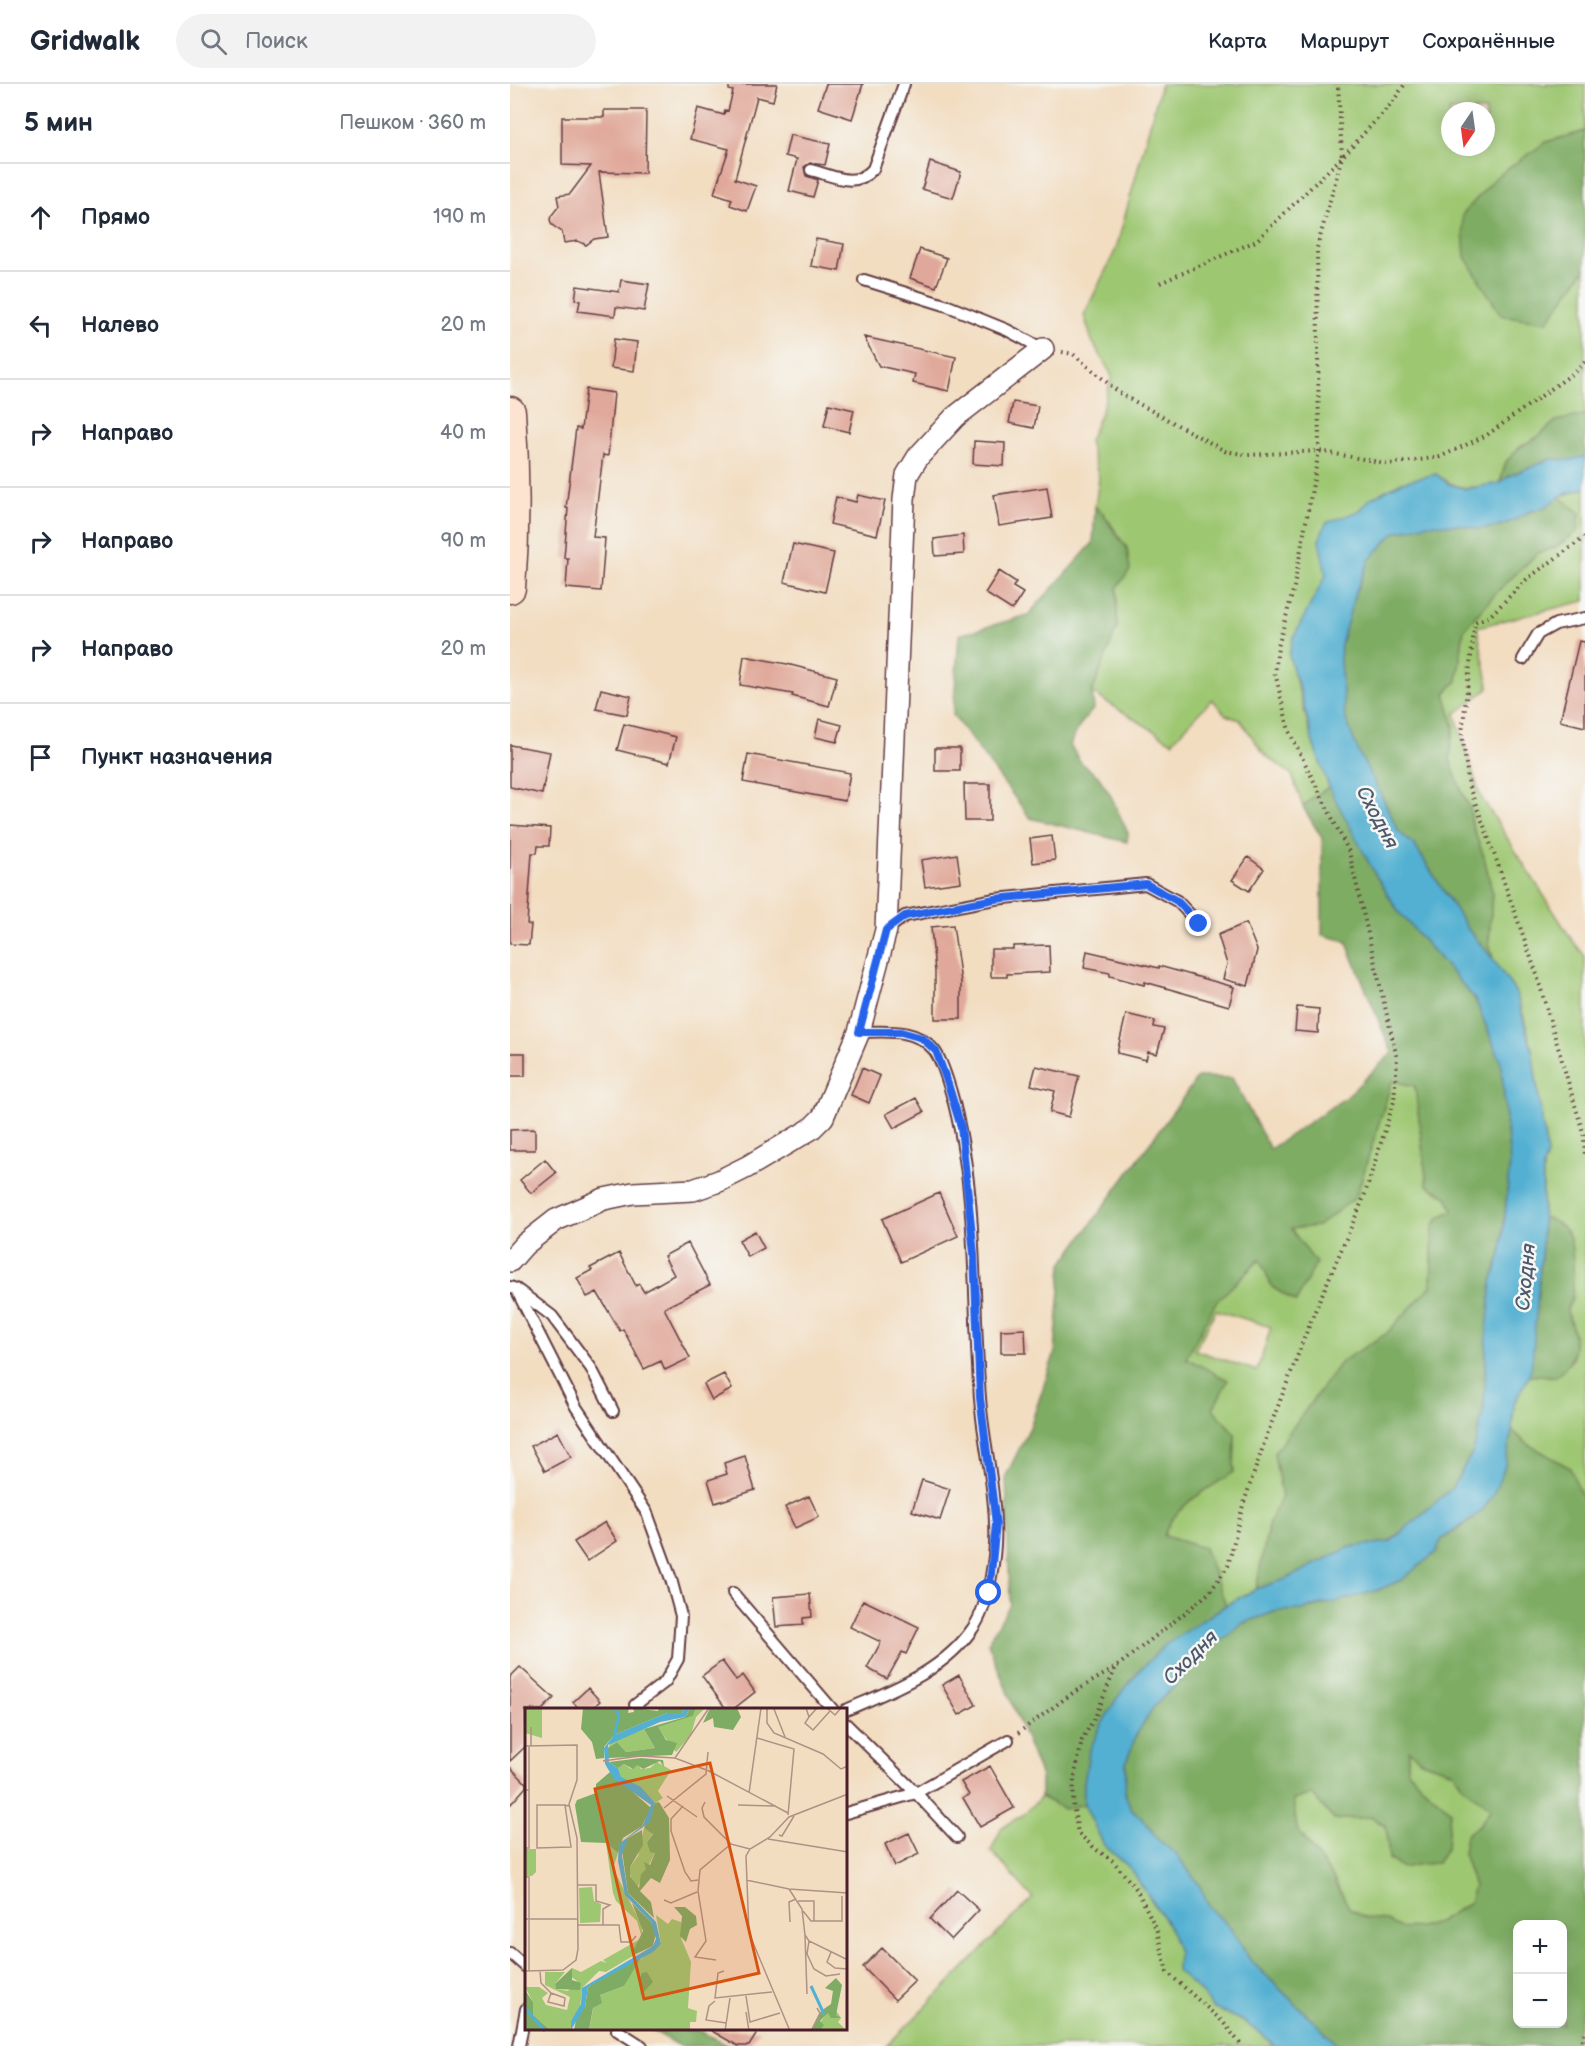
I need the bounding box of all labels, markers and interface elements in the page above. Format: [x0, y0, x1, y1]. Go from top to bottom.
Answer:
search box [176, 14, 596, 68]
text: Gridwalk [30, 25, 140, 58]
icon: search [197, 25, 230, 58]
text: Поиск [245, 28, 308, 55]
text: Карта [1208, 29, 1267, 54]
text: Маршрут [1300, 29, 1389, 54]
text: Сохранённые [1422, 29, 1555, 54]
north arrow [1441, 102, 1495, 156]
text: 5 мин [24, 108, 93, 139]
text: Пешком · 360 m [339, 111, 486, 135]
icon: ahead [24, 201, 57, 234]
text: Прямо [81, 204, 150, 231]
text: 190 m [433, 205, 486, 229]
icon: left [24, 309, 57, 342]
text: Налево [81, 312, 159, 339]
text: 20 m [441, 313, 486, 337]
icon: right [24, 417, 57, 450]
text: Направо [81, 420, 173, 447]
text: 40 m [440, 421, 486, 445]
icon: right [24, 525, 57, 558]
text: Направо [81, 528, 173, 555]
text: 90 m [441, 529, 486, 553]
icon: right [24, 633, 57, 666]
text: Направо [81, 636, 173, 663]
text: 20 m [441, 637, 486, 661]
icon: arrive [24, 741, 57, 774]
text: Пункт назначения [81, 744, 273, 771]
water label: Сходня [1351, 782, 1404, 853]
route end [1185, 910, 1211, 936]
water label: Сходня [1511, 1242, 1541, 1312]
route start [975, 1579, 1001, 1605]
water label: Сходня [1158, 1625, 1223, 1690]
inset map [525, 1708, 848, 2031]
map controls [1513, 1920, 1567, 2028]
button: + [1513, 1920, 1567, 1974]
button: − [1513, 1974, 1567, 2028]

